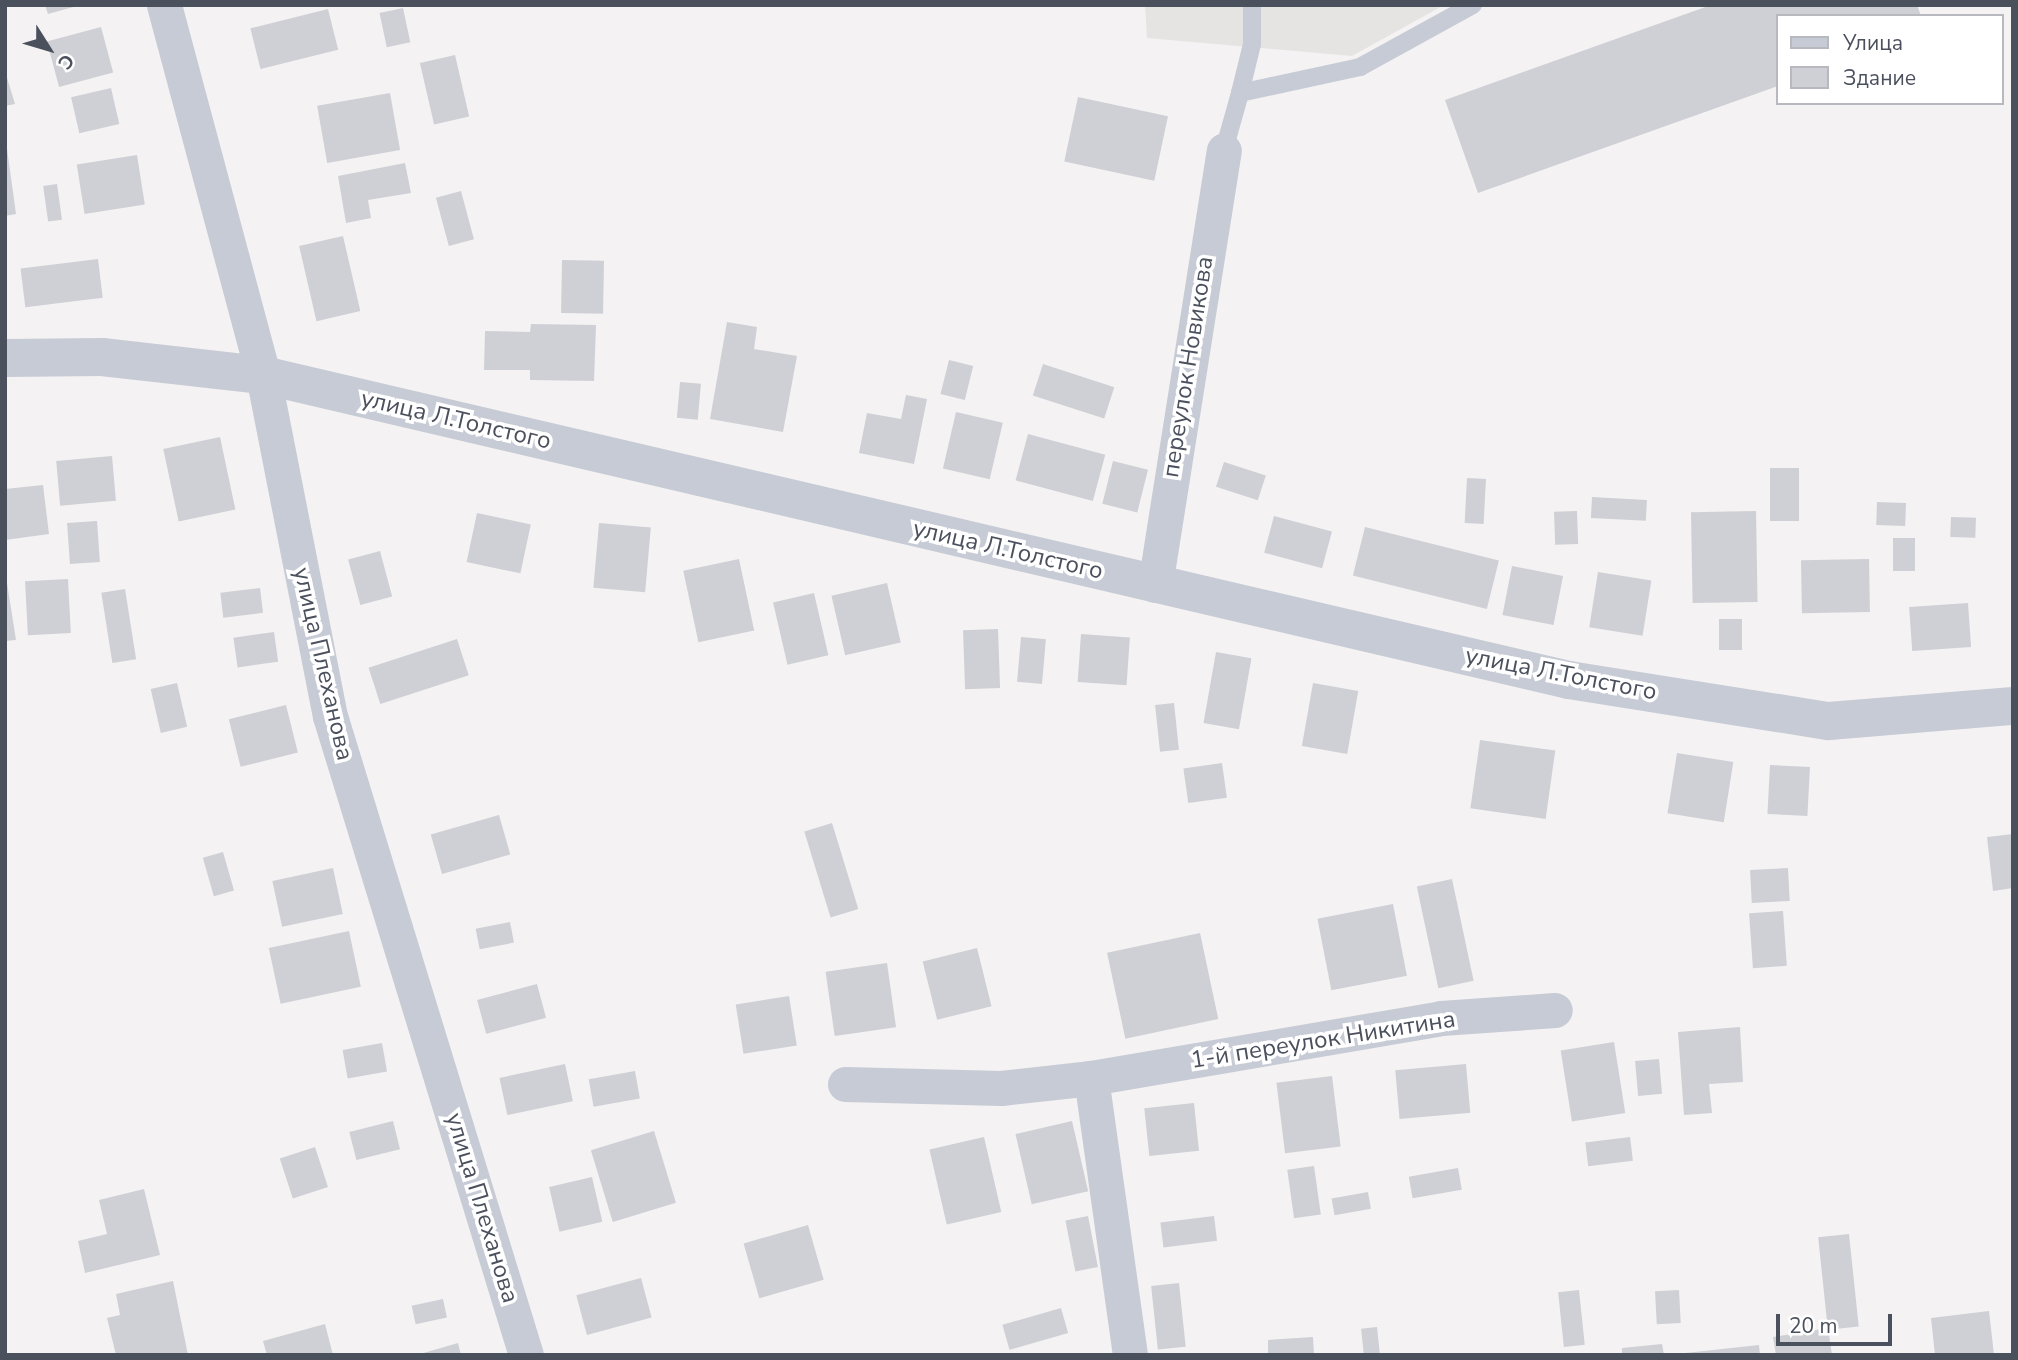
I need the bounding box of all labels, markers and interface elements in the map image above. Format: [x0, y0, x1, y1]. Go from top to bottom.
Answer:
north arrow [14, 14, 84, 84]
legend [1776, 14, 2004, 105]
text: Улица [1843, 29, 1903, 57]
text: С [52, 49, 80, 75]
text: Здание [1843, 64, 1916, 92]
street label: переулок Новикова [1156, 254, 1220, 480]
street label: улица Л.Толстого [358, 384, 554, 456]
street label: улица Л.Толстого [910, 514, 1106, 586]
street label: улица Плеханова [287, 565, 359, 763]
street label: улица Л.Толстого [1463, 641, 1659, 707]
street label: 1-й переулок Никитина [1189, 1005, 1457, 1075]
street label: улица Плеханова [439, 1110, 525, 1306]
scale bar [1780, 1300, 1896, 1344]
text: 20 m [1789, 1312, 1838, 1340]

